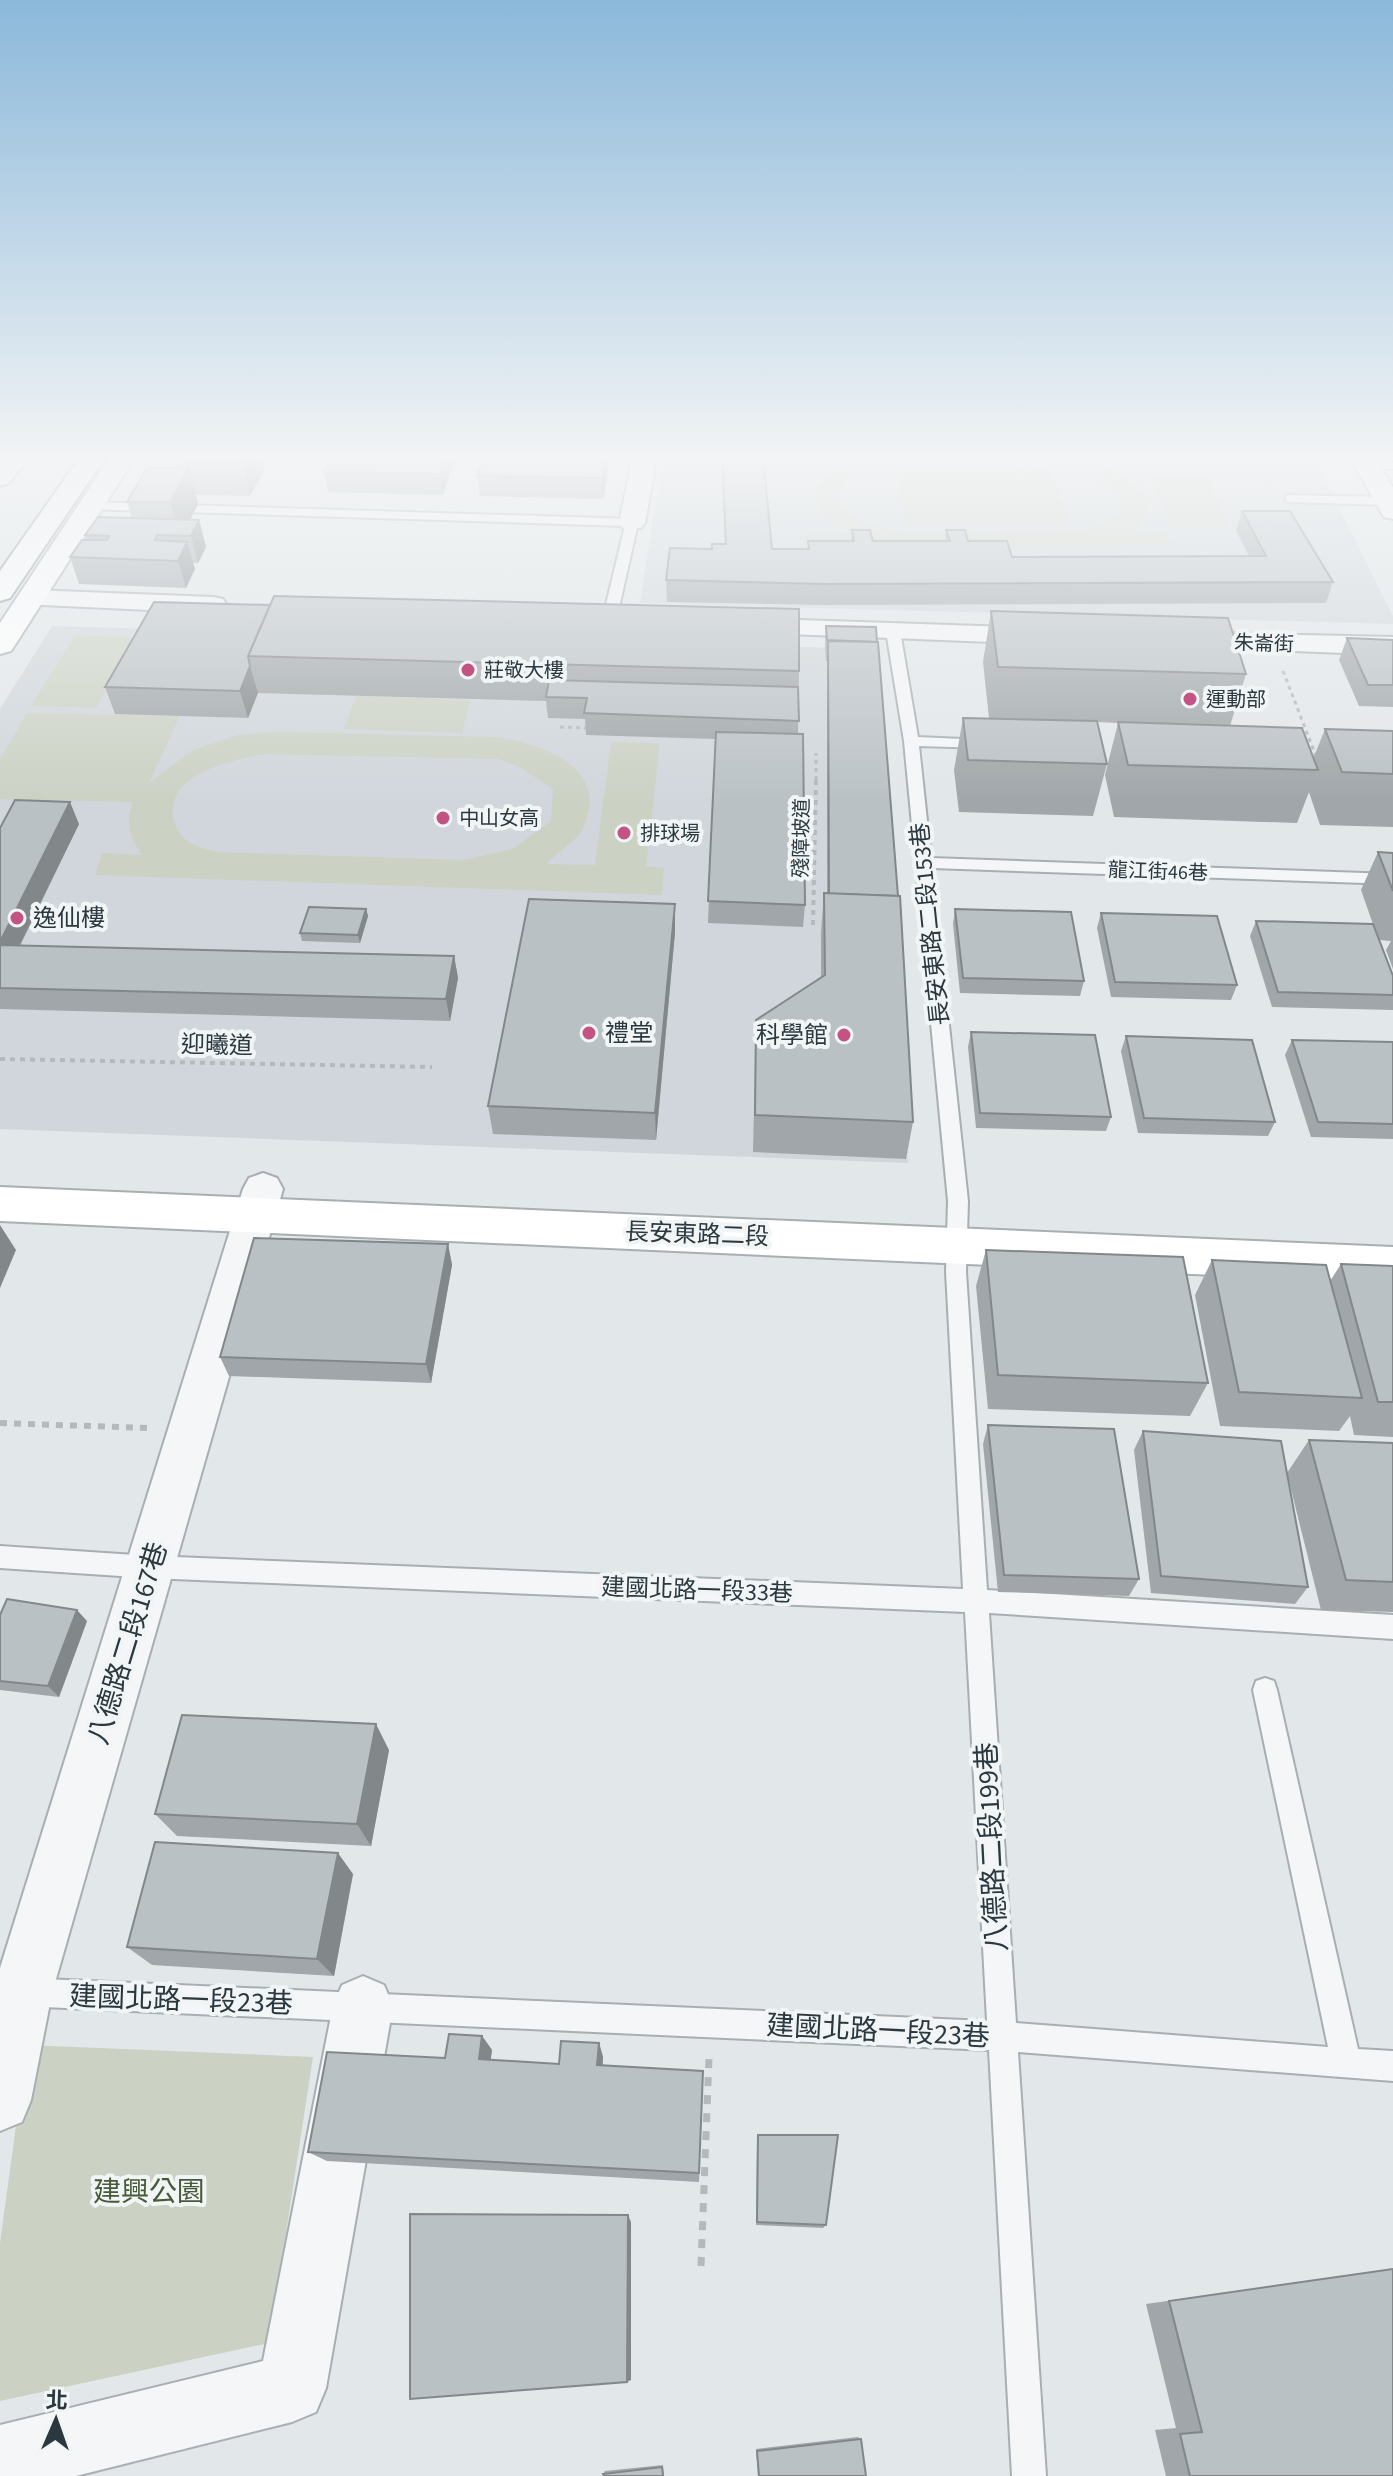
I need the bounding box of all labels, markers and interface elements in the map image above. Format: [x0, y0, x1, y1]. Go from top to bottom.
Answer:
street label: 朱崙街 [1233, 629, 1294, 659]
place label: 莊敬大樓 [484, 657, 564, 685]
marker: 莊敬大樓 [459, 661, 477, 679]
place label: 運動部 [1206, 686, 1266, 714]
marker: 運動部 [1181, 690, 1199, 708]
street label: 殘障坡道 [787, 798, 817, 878]
place label: 中山女高 [459, 805, 539, 833]
marker: 中山女高 [434, 809, 452, 827]
place label: 排球場 [640, 820, 700, 848]
street label: 長安東路二段153巷 [902, 821, 959, 1027]
marker: 排球場 [615, 824, 633, 842]
street label: 龍江街46巷 [1108, 856, 1208, 888]
place label: 逸仙樓 [33, 901, 105, 936]
marker: 逸仙樓 [8, 909, 26, 927]
place label: 禮堂 [605, 1016, 653, 1051]
place label: 科學館 [756, 1018, 828, 1053]
marker: 禮堂 [580, 1024, 598, 1042]
marker: 科學館 [835, 1026, 853, 1044]
street label: 迎曦道 [181, 1027, 253, 1064]
street label: 長安東路二段 [624, 1214, 770, 1255]
street label: 八德路二段167巷 [78, 1537, 178, 1749]
street label: 建國北路一段33巷 [601, 1570, 793, 1611]
street label: 八德路二段199巷 [967, 1741, 1017, 1953]
street label: 建國北路一段23巷 [68, 1976, 294, 2024]
street label: 建國北路一段23巷 [765, 2005, 991, 2057]
park label: 建興公園 [93, 2172, 205, 2212]
north arrow [16, 2380, 96, 2460]
text: 北 [45, 2385, 68, 2417]

